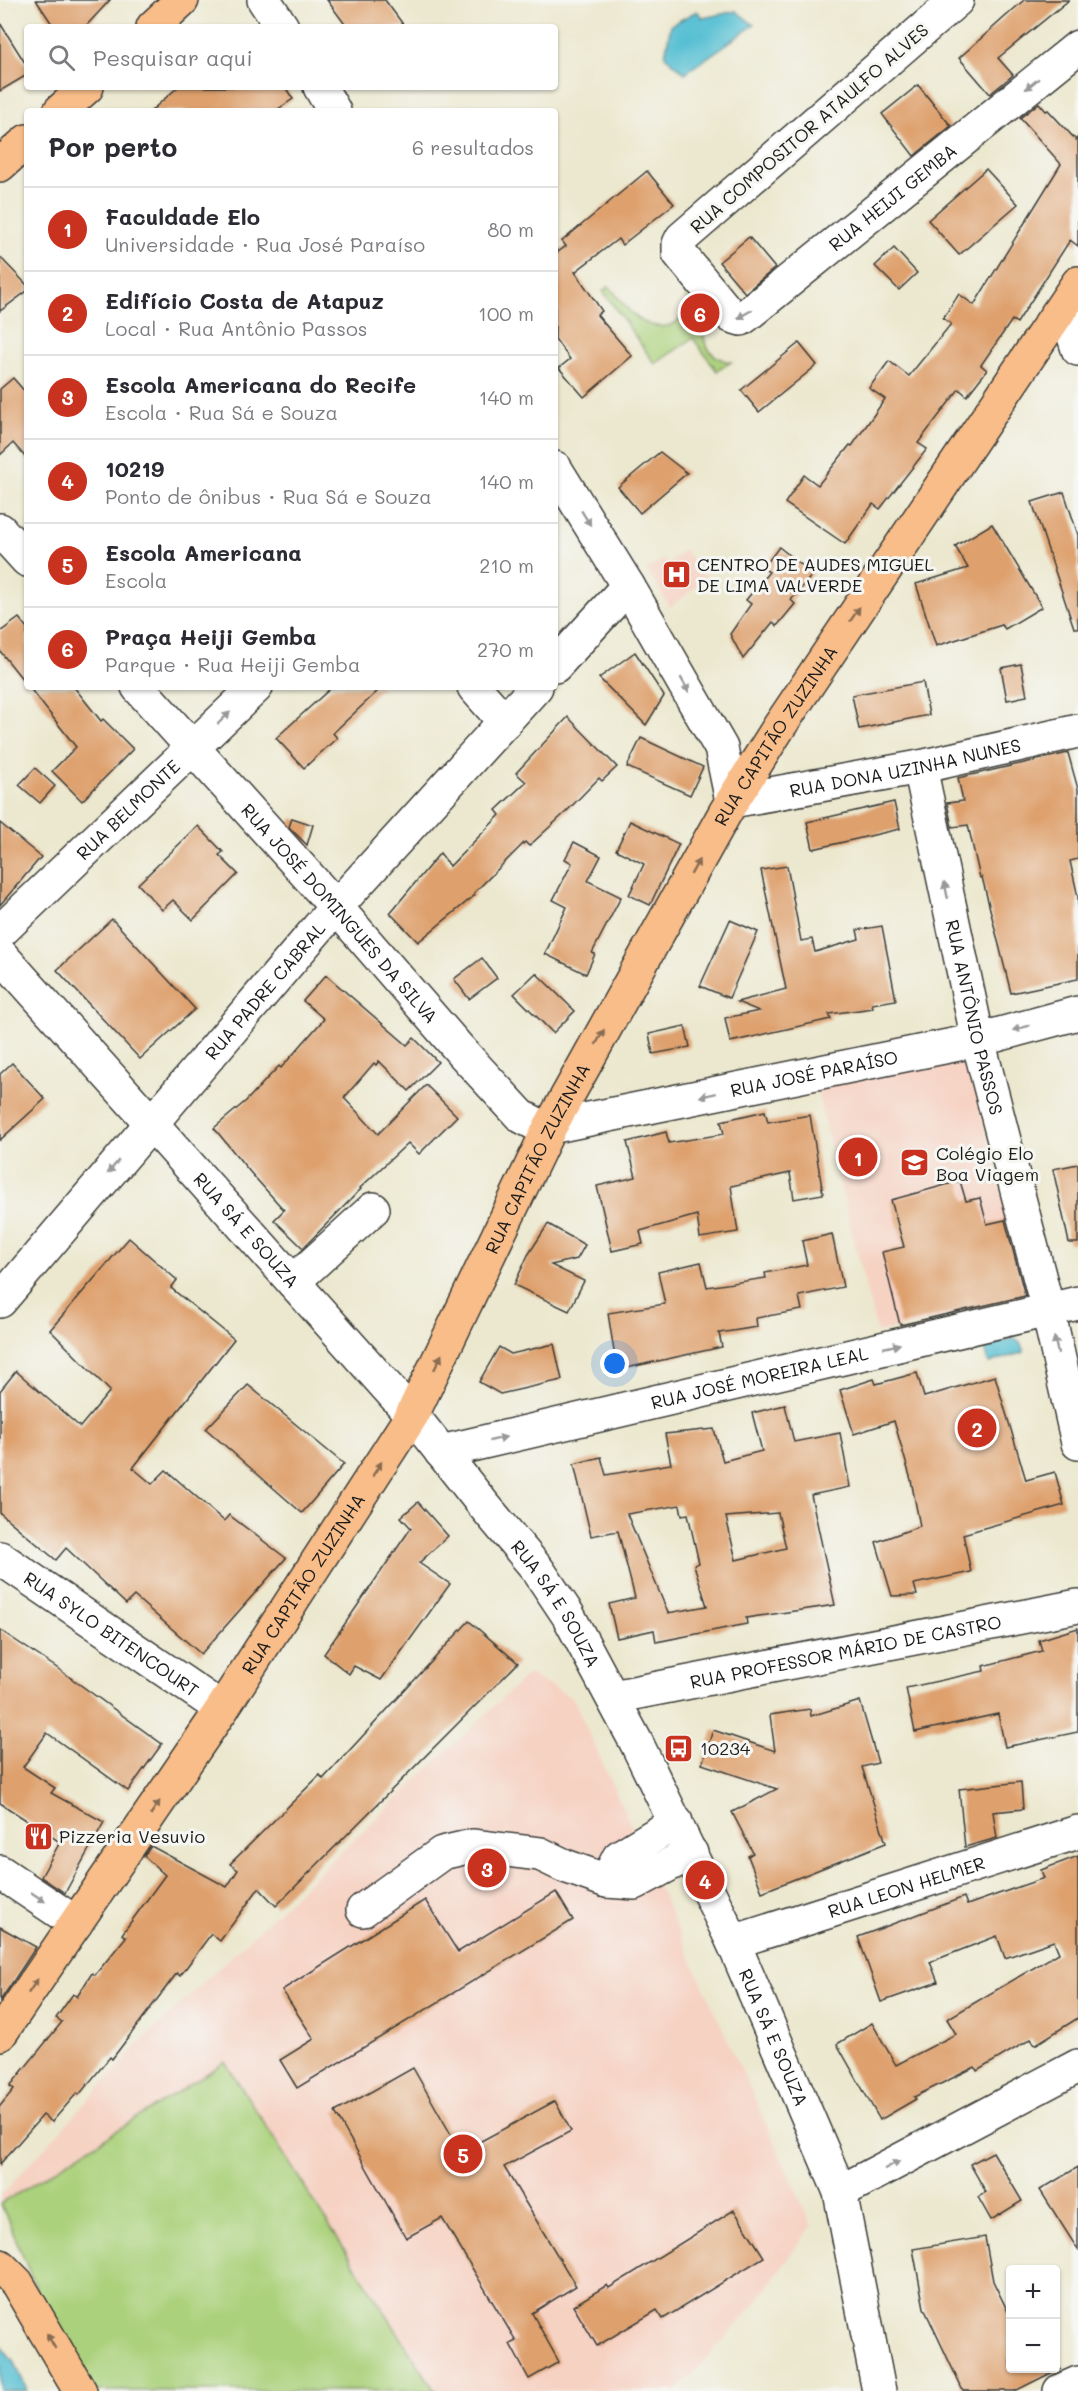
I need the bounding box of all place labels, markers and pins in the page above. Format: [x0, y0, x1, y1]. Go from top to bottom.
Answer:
pin: 6 [680, 290, 720, 336]
place label: CENTRO DE AUDES MIGUEL DE LIMA VALVERDE [697, 552, 934, 597]
hospital icon: CENTRO DE AUDES MIGUEL DE LIMA VALVERDE [660, 558, 692, 590]
pin: 1 [838, 1134, 878, 1180]
place label: Colégio Elo Boa Viagem [936, 1141, 1039, 1186]
school or university icon: Colégio Elo Boa Viagem [899, 1147, 931, 1179]
pin: 2 [958, 1406, 996, 1450]
bus stop icon: 10234 [663, 1732, 695, 1764]
place label: 10234 [700, 1736, 751, 1760]
restaurant icon: Pizzeria Vesuvio [22, 1820, 54, 1852]
place label: Pizzeria Vesuvio [59, 1824, 206, 1848]
pin: 3 [468, 1846, 506, 1890]
pin: 4 [686, 1858, 724, 1902]
pin: 5 [444, 2132, 482, 2176]

